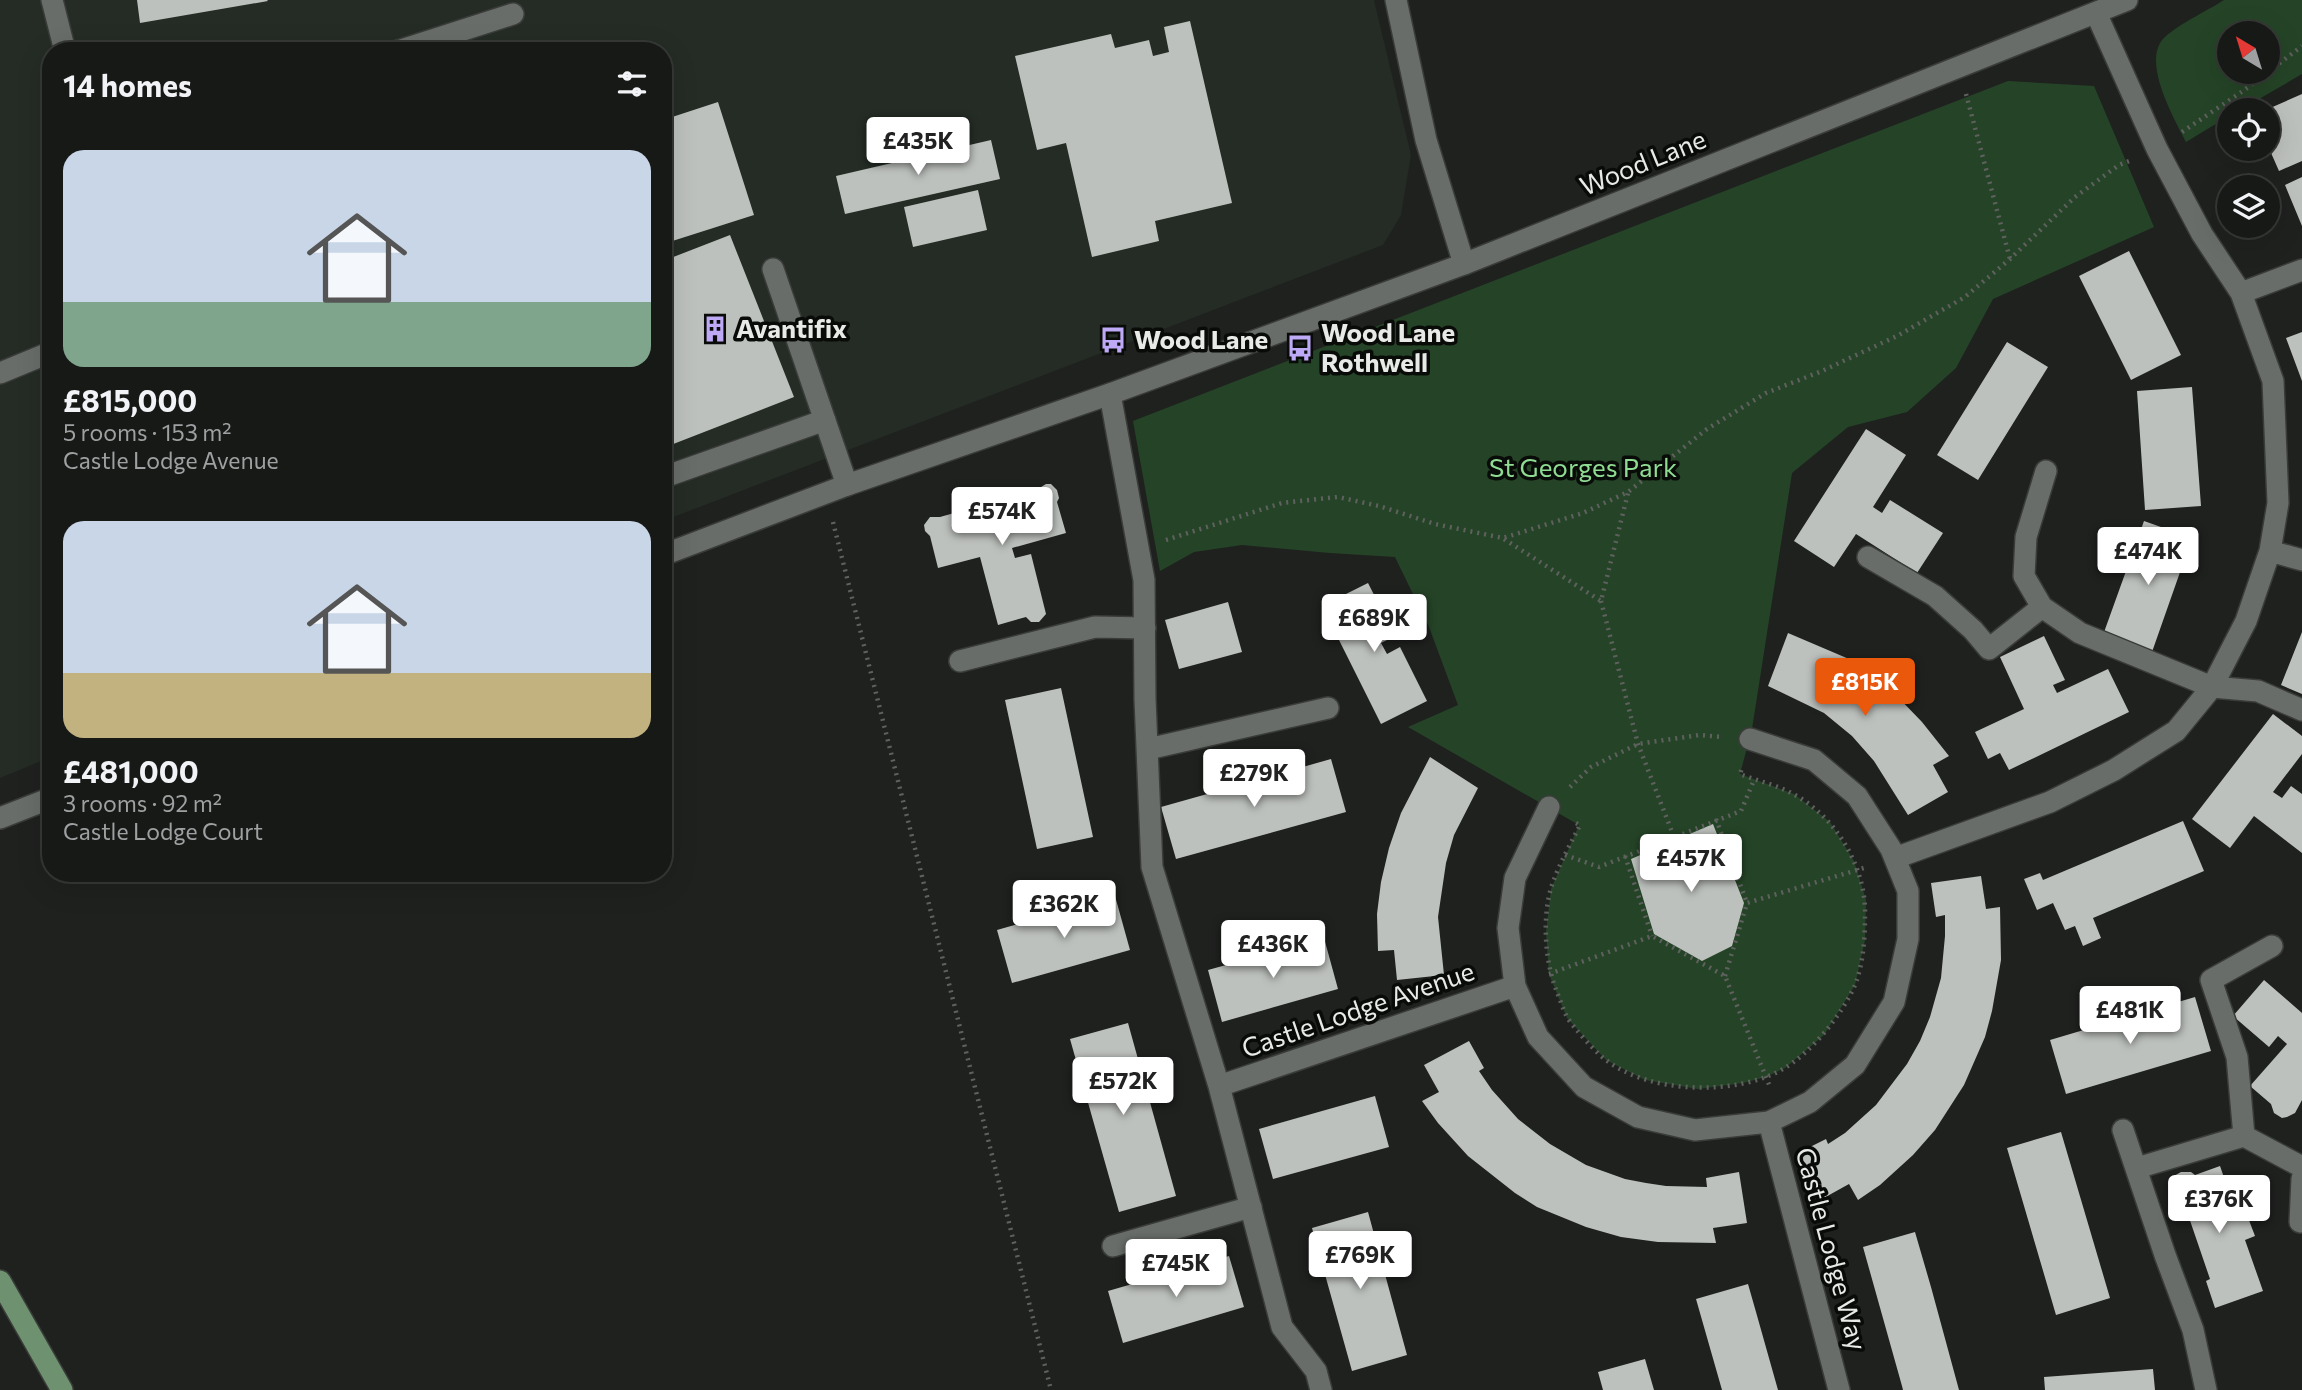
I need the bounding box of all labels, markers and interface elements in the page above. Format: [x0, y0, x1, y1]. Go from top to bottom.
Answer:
north arrow [2217, 21, 2280, 84]
map controls [2217, 21, 2280, 238]
icon: filters [613, 65, 651, 103]
text: 14 homes [63, 66, 192, 103]
button: locate [2217, 98, 2280, 161]
pin: £435K [869, 118, 967, 177]
street label: Wood Lane [1575, 122, 1710, 201]
text: £435K [883, 126, 953, 154]
button: layers [2217, 175, 2280, 238]
icon: home [294, 195, 420, 321]
place label: Avantifix [736, 312, 847, 343]
building icon: Avantifix [700, 314, 730, 344]
place label: Wood Lane Rothwell [1321, 316, 1455, 377]
place label: Wood Lane [1134, 323, 1268, 354]
bus stop icon: Wood Lane [1098, 325, 1128, 355]
bus stop icon: Wood Lane Rothwell [1285, 333, 1315, 363]
text: £815,000 [63, 381, 197, 418]
text: 5 rooms · 153 m² [63, 418, 232, 446]
text: Castle Lodge Avenue [63, 446, 279, 474]
park label: St Georges Park [1489, 451, 1677, 482]
pin: £574K [953, 488, 1051, 547]
text: £574K [968, 496, 1036, 524]
pin: £474K [2099, 528, 2197, 587]
text: £474K [2113, 536, 2183, 564]
icon: home [294, 566, 420, 692]
pin: £689K [1325, 594, 1423, 654]
text: £689K [1338, 603, 1410, 631]
pin: £815K [1816, 658, 1914, 718]
text: £815K [1831, 667, 1899, 695]
pin: £279K [1205, 750, 1303, 809]
text: £481,000 [63, 752, 199, 789]
text: £279K [1219, 758, 1289, 786]
text: 3 rooms · 92 m² [63, 789, 222, 817]
text: Castle Lodge Court [63, 817, 263, 845]
pin: £457K [1642, 834, 1740, 894]
text: £457K [1656, 843, 1726, 871]
pin: £362K [1015, 880, 1113, 940]
text: £362K [1029, 889, 1099, 917]
pin: £436K [1224, 920, 1322, 980]
text: £436K [1237, 929, 1309, 957]
street label: Castle Lodge Avenue [1237, 954, 1478, 1063]
pin: £481K [2081, 986, 2179, 1046]
text: £481K [2096, 995, 2164, 1023]
pin: £572K [1074, 1058, 1172, 1117]
text: £572K [1088, 1066, 1158, 1094]
street label: Castle Lodge Way [1790, 1144, 1874, 1354]
pin: £376K [2170, 1176, 2268, 1235]
text: £376K [2184, 1184, 2254, 1212]
pin: £769K [1311, 1232, 1409, 1291]
pin: £745K [1127, 1240, 1225, 1299]
text: £769K [1325, 1240, 1395, 1268]
text: £745K [1142, 1248, 1210, 1276]

